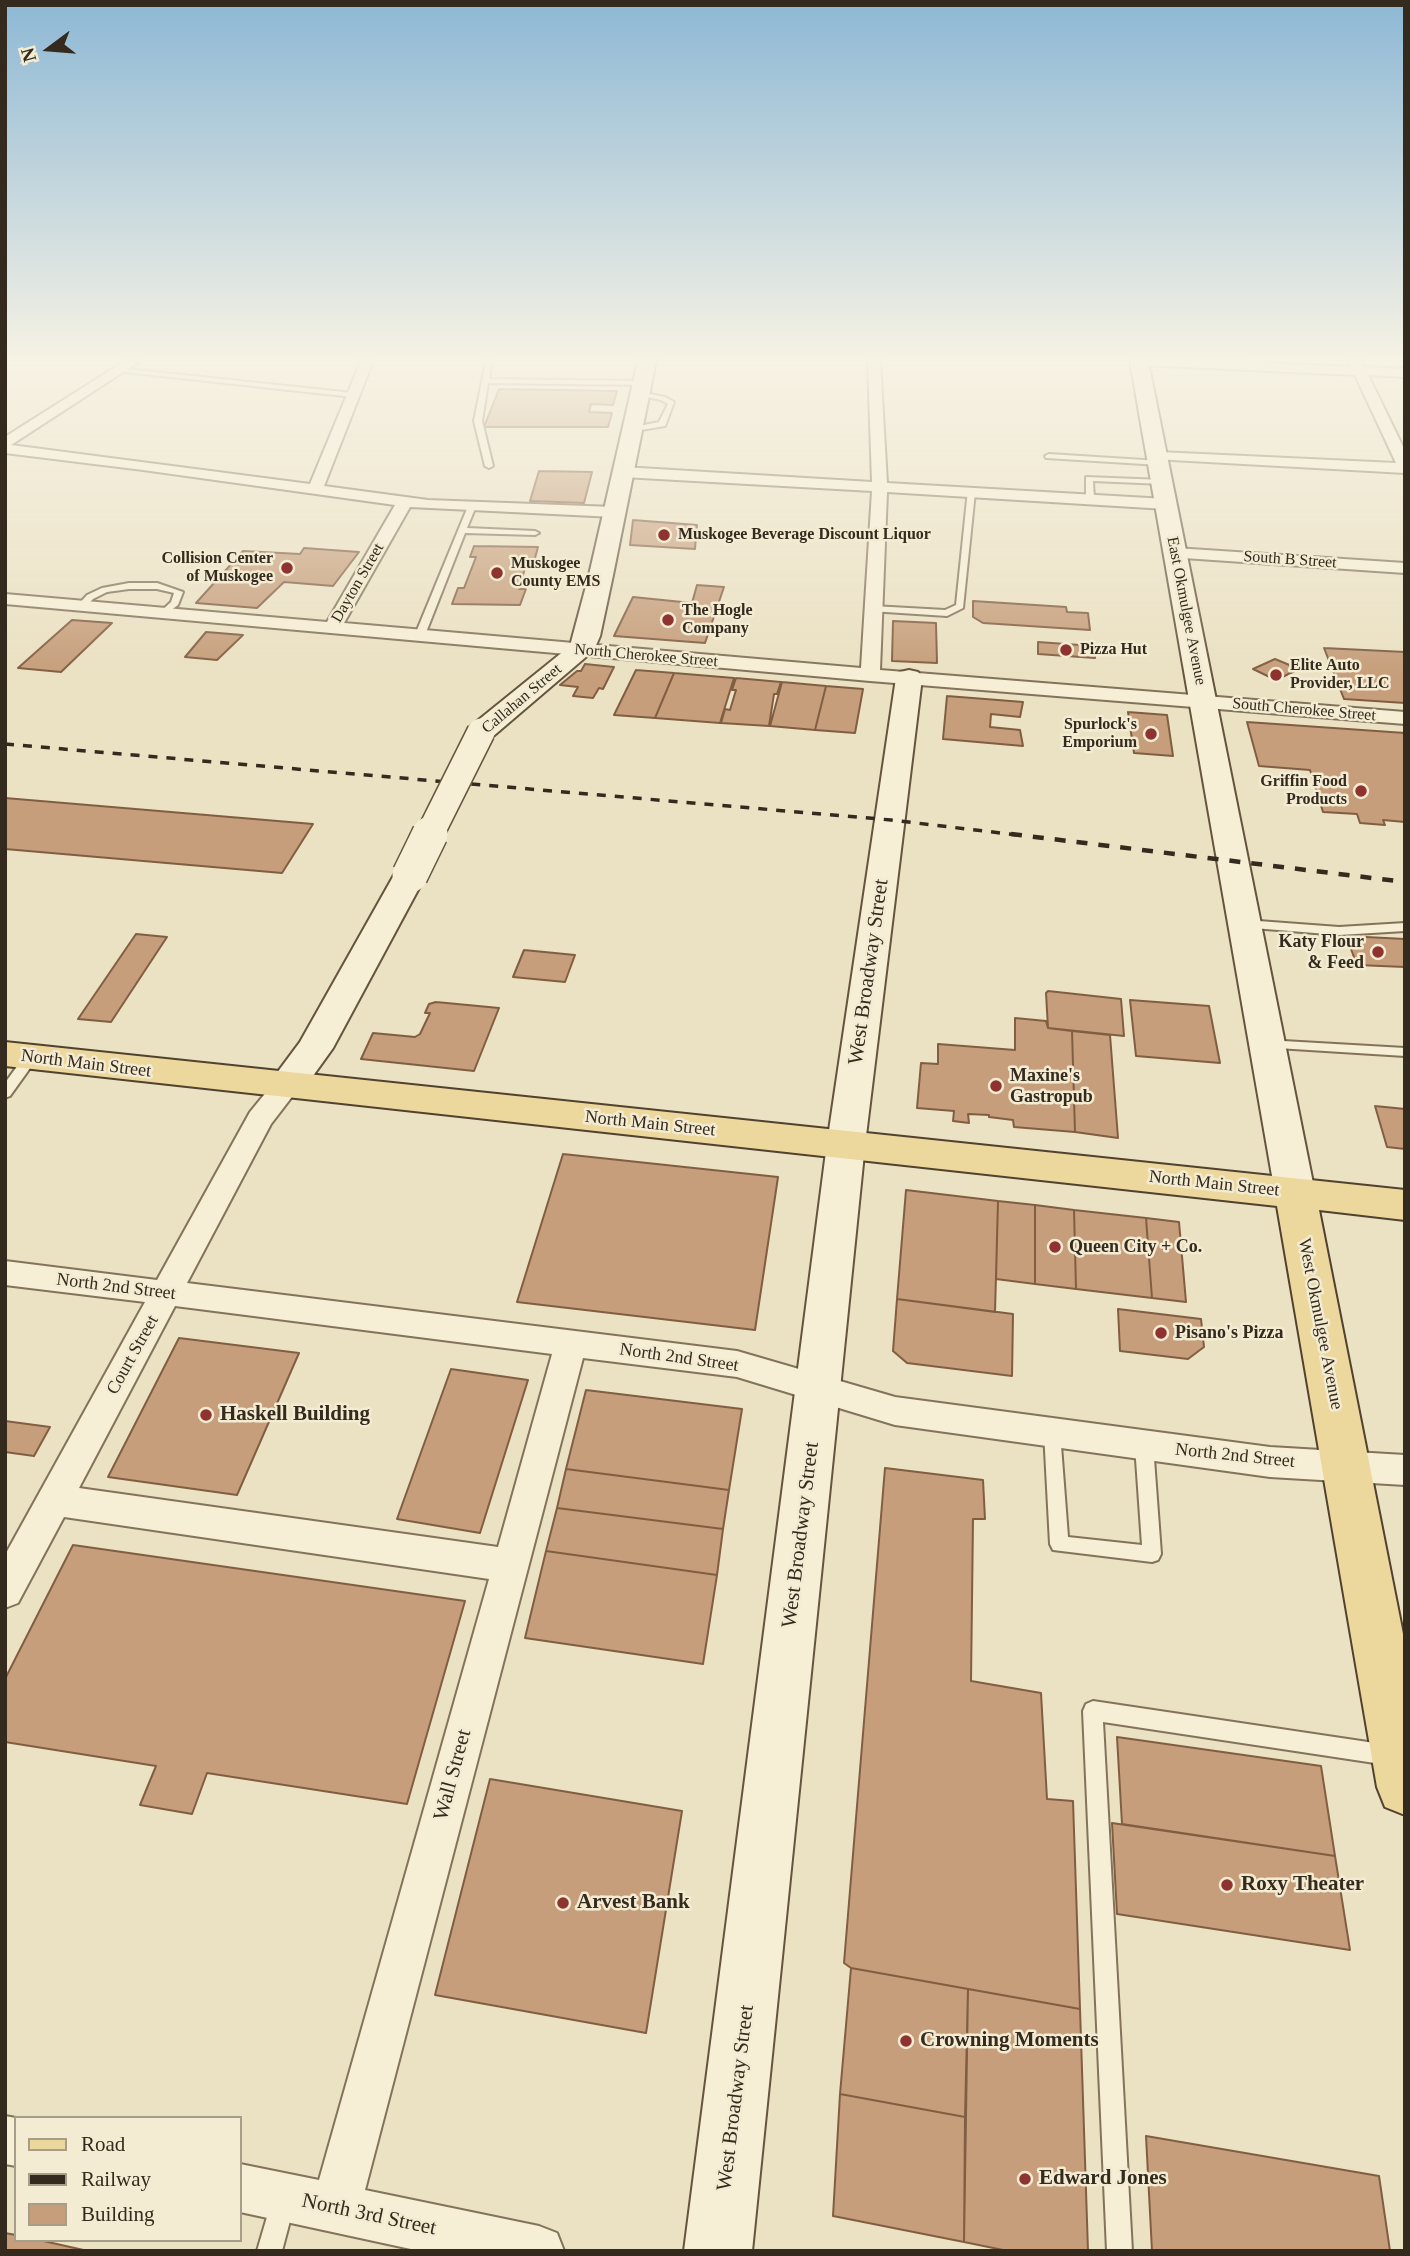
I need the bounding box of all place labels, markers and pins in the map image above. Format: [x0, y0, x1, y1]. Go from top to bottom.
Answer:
place label: Muskogee Beverage Discount Liquor [678, 525, 931, 545]
marker: Muskogee Beverage Discount Liquor [656, 527, 672, 543]
place label: Collision Center of Muskogee [161, 549, 273, 587]
place label: Muskogee County EMS [511, 554, 600, 592]
marker: Collision Center of Muskogee [279, 560, 295, 576]
marker: Muskogee County EMS [489, 565, 505, 581]
place label: The Hogle Company [682, 601, 753, 639]
marker: The Hogle Company [660, 612, 676, 628]
place label: Pizza Hut [1080, 640, 1147, 660]
marker: Pizza Hut [1058, 642, 1074, 658]
place label: Elite Auto Provider, LLC [1290, 656, 1390, 694]
marker: Elite Auto Provider, LLC [1268, 667, 1284, 683]
place label: Spurlock's Emporium [1062, 715, 1137, 753]
marker: Spurlock's Emporium [1143, 726, 1159, 742]
place label: Griffin Food Products [1260, 772, 1347, 810]
marker: Griffin Food Products [1353, 783, 1369, 799]
place label: Katy Flour & Feed [1279, 931, 1364, 974]
marker: Katy Flour & Feed [1370, 944, 1386, 960]
place label: Maxine's Gastropub [1010, 1065, 1093, 1108]
marker: Maxine's Gastropub [988, 1078, 1004, 1094]
place label: Queen City + Co. [1069, 1236, 1202, 1258]
marker: Queen City + Co. [1047, 1239, 1063, 1255]
place label: Pisano's Pizza [1175, 1322, 1283, 1344]
marker: Pisano's Pizza [1153, 1325, 1169, 1341]
place label: Haskell Building [220, 1402, 370, 1428]
marker: Haskell Building [198, 1407, 214, 1423]
place label: Roxy Theater [1241, 1872, 1364, 1898]
marker: Roxy Theater [1219, 1877, 1235, 1893]
place label: Arvest Bank [577, 1890, 690, 1916]
marker: Arvest Bank [555, 1895, 571, 1911]
place label: Crowning Moments [920, 2028, 1099, 2054]
marker: Crowning Moments [898, 2033, 914, 2049]
place label: Edward Jones [1039, 2166, 1167, 2192]
marker: Edward Jones [1017, 2171, 1033, 2187]

